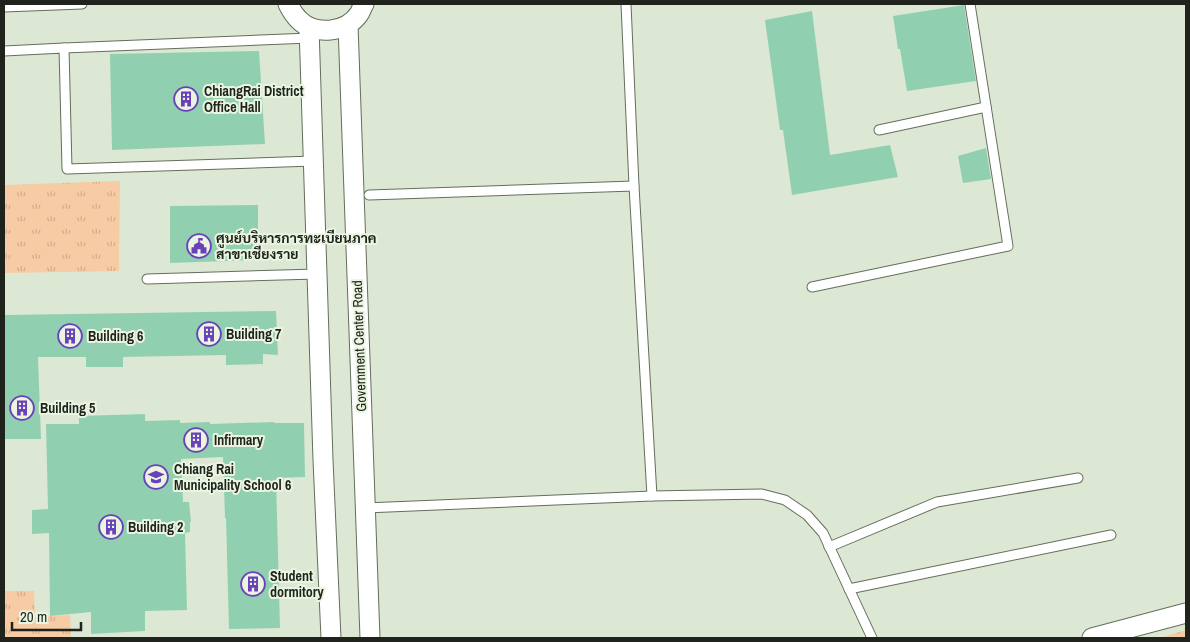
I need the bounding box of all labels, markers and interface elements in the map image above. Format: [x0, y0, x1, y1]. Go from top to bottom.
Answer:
place label: ChiangRai District Office Hall [204, 82, 304, 116]
building icon: ChiangRai District Office Hall [173, 86, 199, 112]
place label: ศูนย์บริหารการทะเบียนภาค สาขาเชียงราย [216, 229, 377, 263]
public building icon: ศูนย์บริหารการทะเบียนภาค สาขาเชียงราย [186, 233, 212, 259]
street label: Government Center Road [348, 280, 370, 412]
building icon: Building 7 [196, 321, 222, 347]
building icon: Building 6 [57, 323, 83, 349]
place label: Building 7 [226, 325, 282, 343]
place label: Building 6 [88, 327, 144, 345]
building icon: Building 5 [9, 395, 35, 421]
place label: Building 5 [40, 399, 96, 417]
building icon: Infirmary [183, 427, 209, 453]
place label: Infirmary [214, 431, 264, 449]
place label: Chiang Rai Municipality School 6 [174, 460, 291, 494]
school or university icon: Chiang Rai Municipality School 6 [143, 464, 169, 490]
building icon: Building 2 [98, 514, 124, 540]
place label: Building 2 [128, 518, 184, 536]
place label: Student dormitory [270, 567, 324, 601]
building icon: Student dormitory [240, 571, 266, 597]
scale bar [12, 600, 81, 632]
text: 20 m [20, 606, 47, 627]

